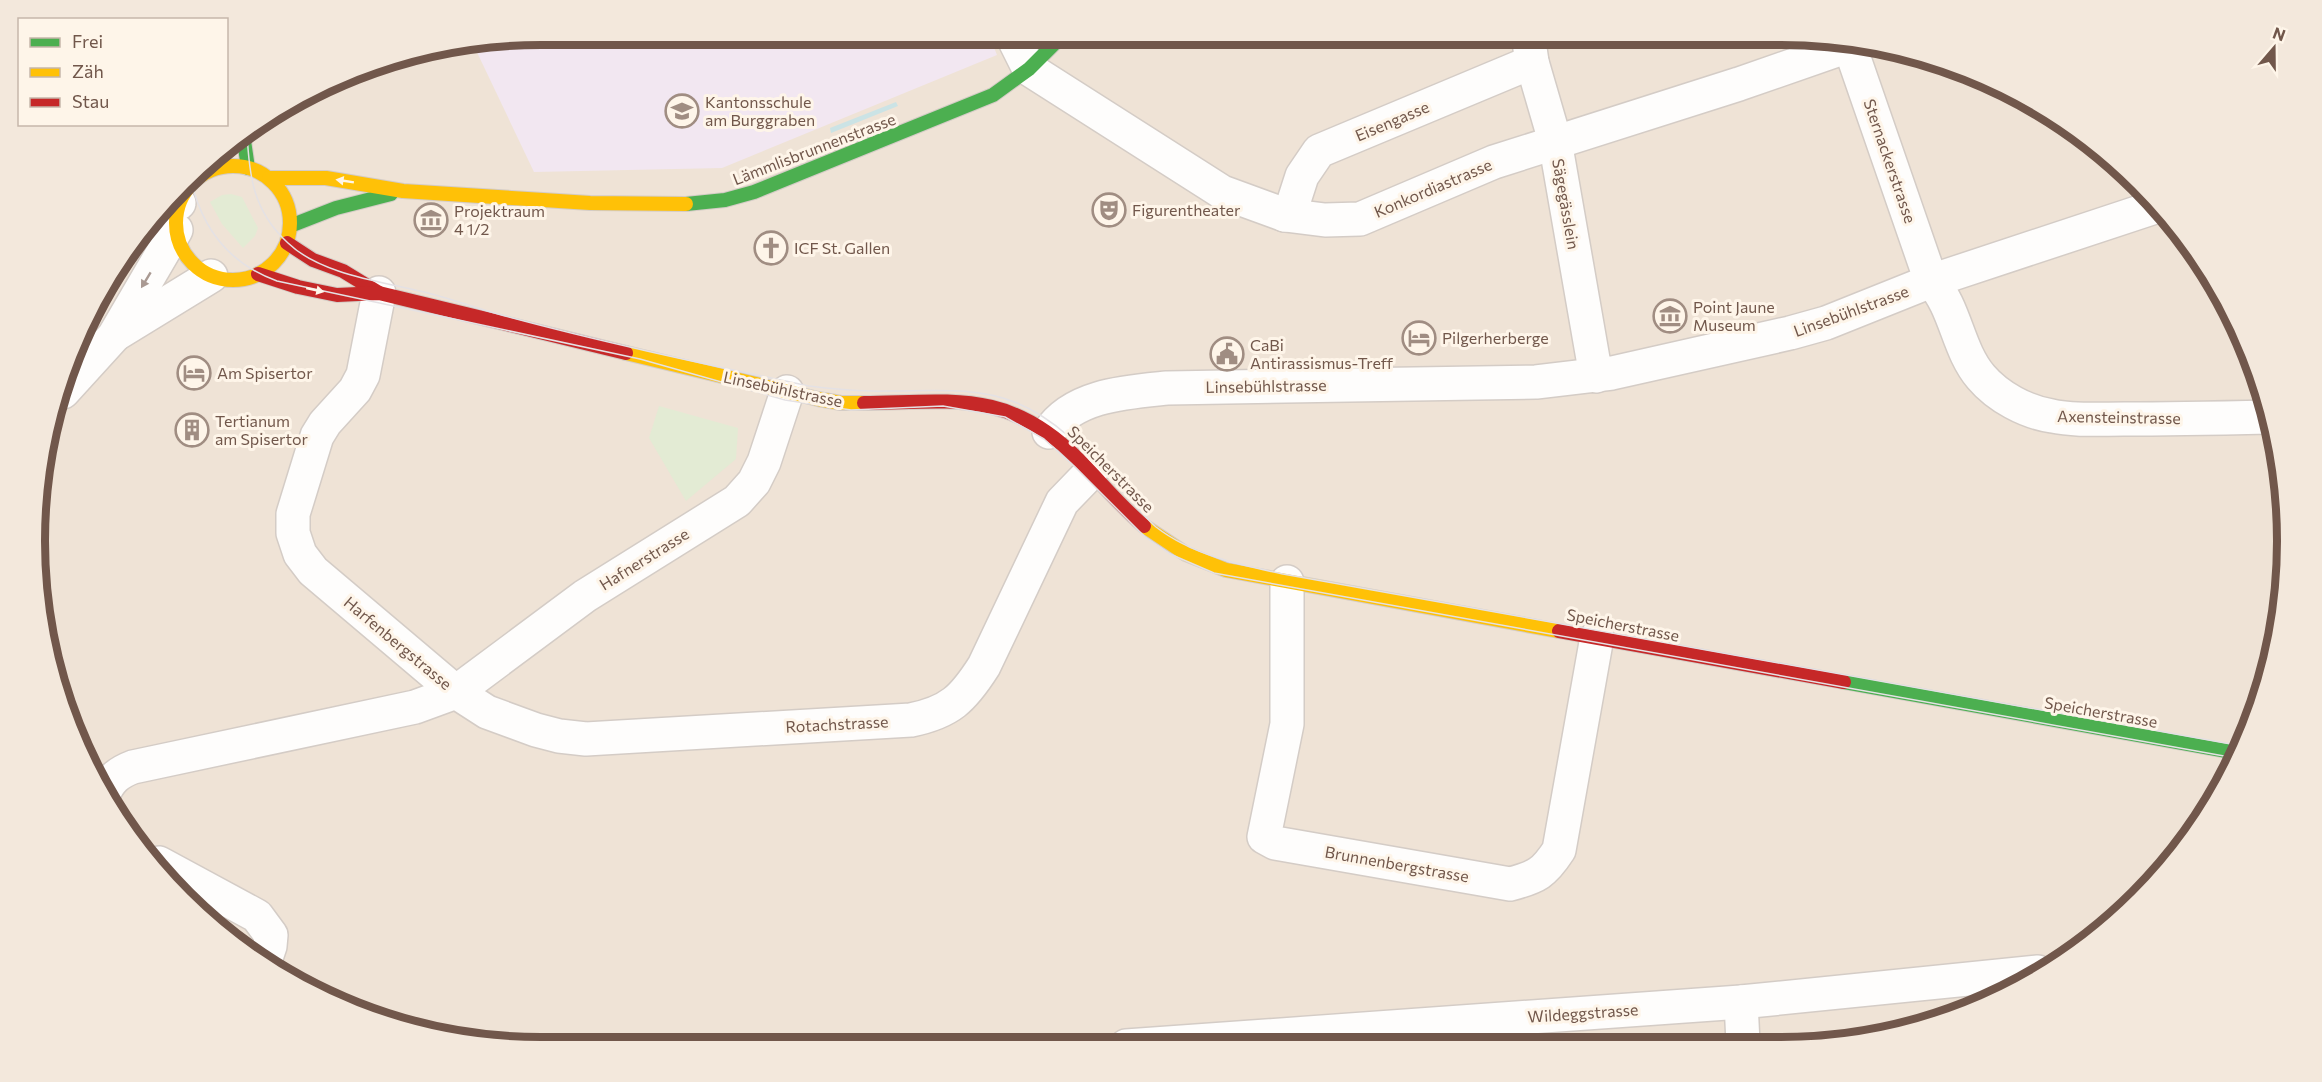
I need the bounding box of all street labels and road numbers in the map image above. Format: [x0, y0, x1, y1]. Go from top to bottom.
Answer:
street label: Eisengasse [1352, 96, 1432, 145]
street label: Sternackerstrasse [1860, 96, 1921, 225]
street label: Lämmlisbrunnenstrasse [730, 109, 898, 188]
street label: Konkordiastrasse [1371, 154, 1495, 221]
street label: Sägegässlein [1549, 157, 1584, 251]
street label: Linsebühlstrasse [1791, 281, 1911, 340]
street label: Linsebühlstrasse [722, 367, 844, 410]
street label: Linsebühlstrasse [1205, 375, 1327, 396]
street label: Axensteinstrasse [2057, 406, 2181, 427]
street label: Speicherstrasse [1064, 421, 1159, 516]
street label: Hafnerstrasse [596, 524, 692, 594]
street label: Harfenbergstrasse [341, 592, 456, 693]
street label: Speicherstrasse [1565, 604, 1681, 645]
street label: Speicherstrasse [2043, 692, 2159, 731]
street label: Rotachstrasse [785, 711, 889, 736]
street label: Brunnenbergstrasse [1324, 841, 1471, 886]
street label: Wildeggstrasse [1527, 999, 1639, 1026]

